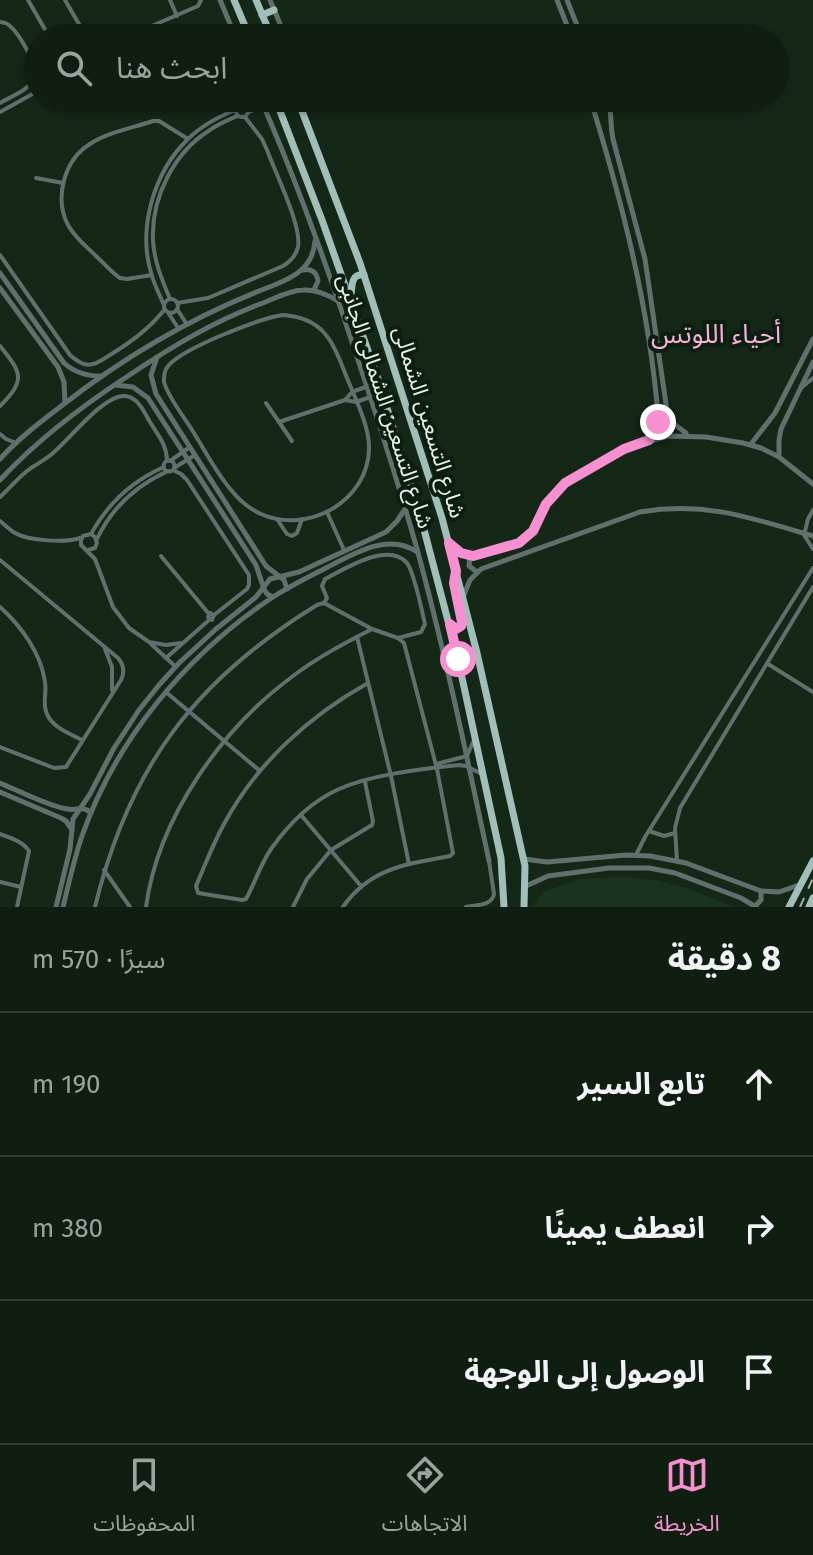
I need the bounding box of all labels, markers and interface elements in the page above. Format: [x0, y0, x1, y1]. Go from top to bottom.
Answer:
search box [24, 24, 789, 112]
icon: search [52, 46, 96, 90]
text: ابحث هنا [116, 50, 227, 86]
street label: شارع التسعين الشمالى الجانبى [332, 271, 440, 531]
district label: أحياء اللوتس [651, 318, 781, 350]
street label: شارع التسعين الشمالى [388, 323, 472, 521]
route end [640, 404, 676, 440]
route start [440, 641, 476, 677]
text: 8 دقيقة [668, 938, 781, 979]
text: سيرًا · 570 m [32, 944, 165, 975]
icon: ahead [737, 1062, 781, 1106]
text: تابع السير [578, 1066, 705, 1102]
text: 190 m [32, 1069, 101, 1100]
icon: right [737, 1206, 781, 1250]
text: انعطف يمينًا [545, 1210, 705, 1246]
text: 380 m [32, 1213, 103, 1244]
icon: arrive [737, 1350, 781, 1394]
text: الوصول إلى الوجهة [464, 1354, 705, 1390]
tab: المحفوظات [93, 1453, 195, 1547]
tab: الاتجاهات [382, 1453, 468, 1547]
tab: الخريطة [654, 1453, 720, 1547]

